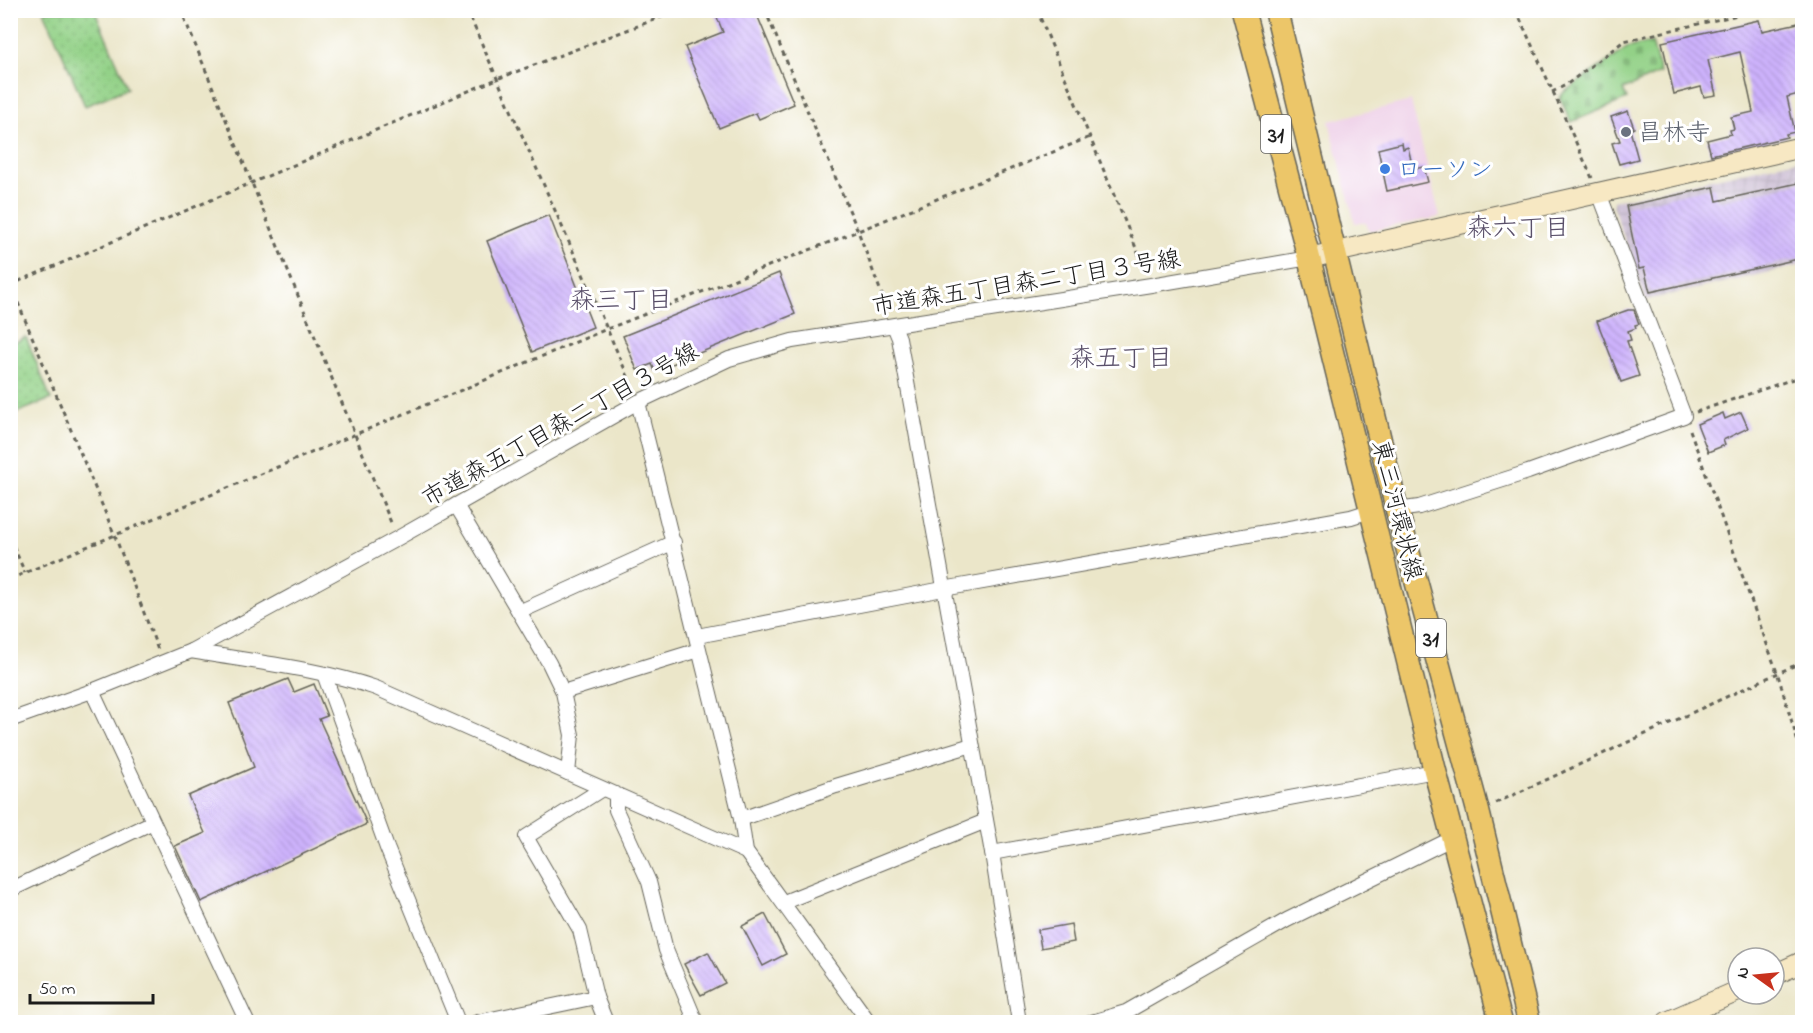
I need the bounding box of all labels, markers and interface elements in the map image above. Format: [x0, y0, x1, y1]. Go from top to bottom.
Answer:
road number: 31 [1261, 115, 1291, 153]
place label: 昌林寺 [1638, 117, 1710, 152]
marker: 昌林寺 [1619, 125, 1633, 139]
place label: ローソン [1397, 154, 1493, 189]
marker: ローソン [1378, 162, 1392, 176]
district label: 森六丁目 [1466, 211, 1570, 249]
street label: 市道森五丁目森二丁目３号線 [870, 243, 1183, 326]
district label: 森三丁目 [569, 283, 673, 321]
street label: 市道森五丁目森二丁目３号線 [416, 335, 706, 517]
district label: 森五丁目 [1069, 341, 1173, 379]
street label: 東三河環状線 [1361, 437, 1430, 585]
road number: 31 [1416, 619, 1446, 657]
north arrow [1726, 946, 1786, 1006]
text: N [1730, 964, 1756, 981]
scale bar [30, 967, 153, 1005]
text: 50 m [39, 977, 76, 1003]

